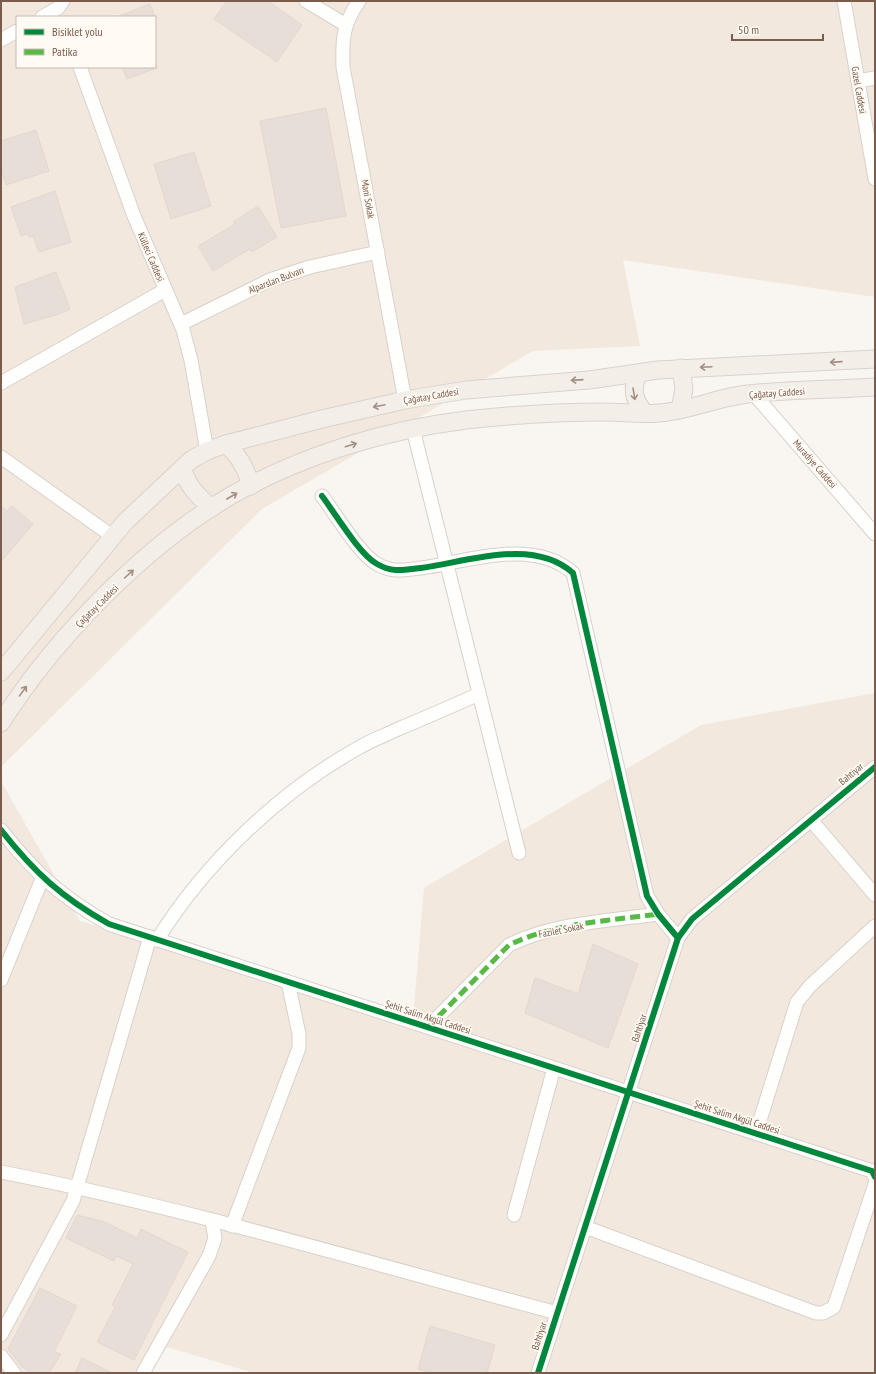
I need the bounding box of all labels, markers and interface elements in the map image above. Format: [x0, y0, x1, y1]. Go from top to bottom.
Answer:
legend [16, 16, 156, 68]
scale bar [732, 16, 823, 42]
text: 50 m [738, 22, 759, 37]
text: Bisiklet yolu [52, 24, 103, 39]
text: Patika [52, 44, 77, 59]
street label: Gazel Caddesi [848, 65, 870, 115]
street label: Mani Sokak [358, 178, 378, 220]
street label: Külleci Caddesi [135, 230, 167, 284]
street label: Alparslan Bulvarı [246, 263, 306, 297]
one-way arrow [830, 358, 843, 366]
one-way arrow [700, 364, 713, 371]
one-way arrow [571, 377, 584, 384]
street label: Çağatay Caddesi [402, 385, 460, 407]
street label: Çağatay Caddesi [749, 385, 805, 401]
one-way arrow [630, 387, 638, 400]
one-way arrow [373, 403, 386, 411]
street label: Muradiye Caddesi [790, 437, 840, 491]
one-way arrow [345, 441, 358, 448]
one-way arrow [226, 491, 238, 499]
one-way arrow [124, 569, 134, 579]
street label: Çağatay Caddesi [73, 582, 121, 630]
one-way arrow [19, 686, 27, 697]
street label: Bahtiyar [836, 760, 866, 788]
street label: Fazilet Sokak [537, 919, 585, 941]
street label: Şehit Salim Akgül Caddesi [383, 997, 473, 1037]
street label: Bahtiyar [628, 1012, 650, 1044]
street label: Şehit Salim Akgül Caddesi [692, 1097, 782, 1137]
street label: Bahtiyar [528, 1320, 550, 1352]

